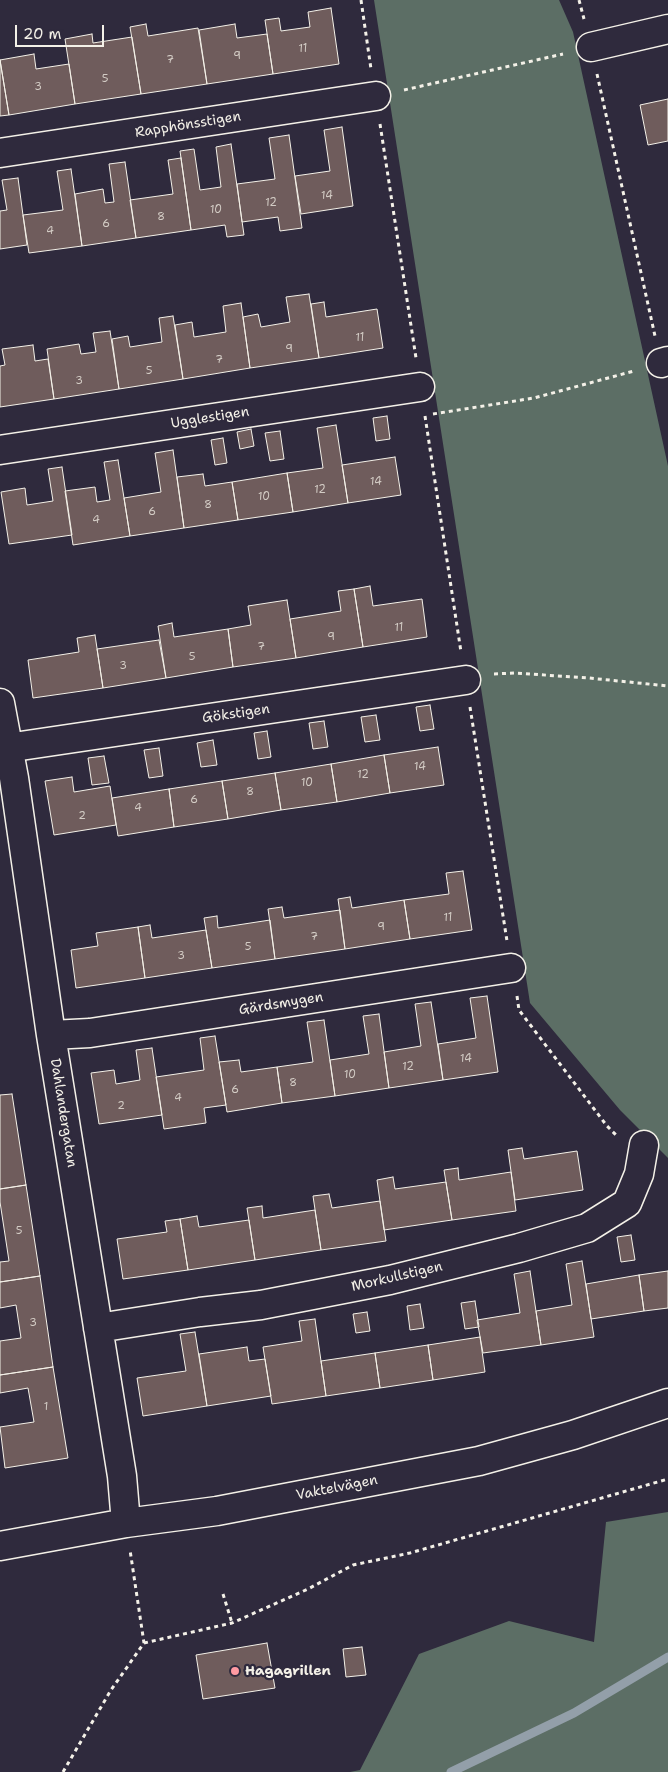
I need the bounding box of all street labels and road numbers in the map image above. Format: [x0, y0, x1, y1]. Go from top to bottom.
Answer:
street label: Rapphönsstigen [134, 108, 242, 142]
street label: Ugglestigen [170, 404, 250, 432]
street label: Gökstigen [201, 701, 271, 727]
street label: Gärdsmygen [238, 989, 324, 1019]
street label: Dahlandergatan [46, 1057, 80, 1169]
street label: Morkullstigen [350, 1258, 444, 1296]
street label: Vaktelvägen [295, 1472, 379, 1504]

